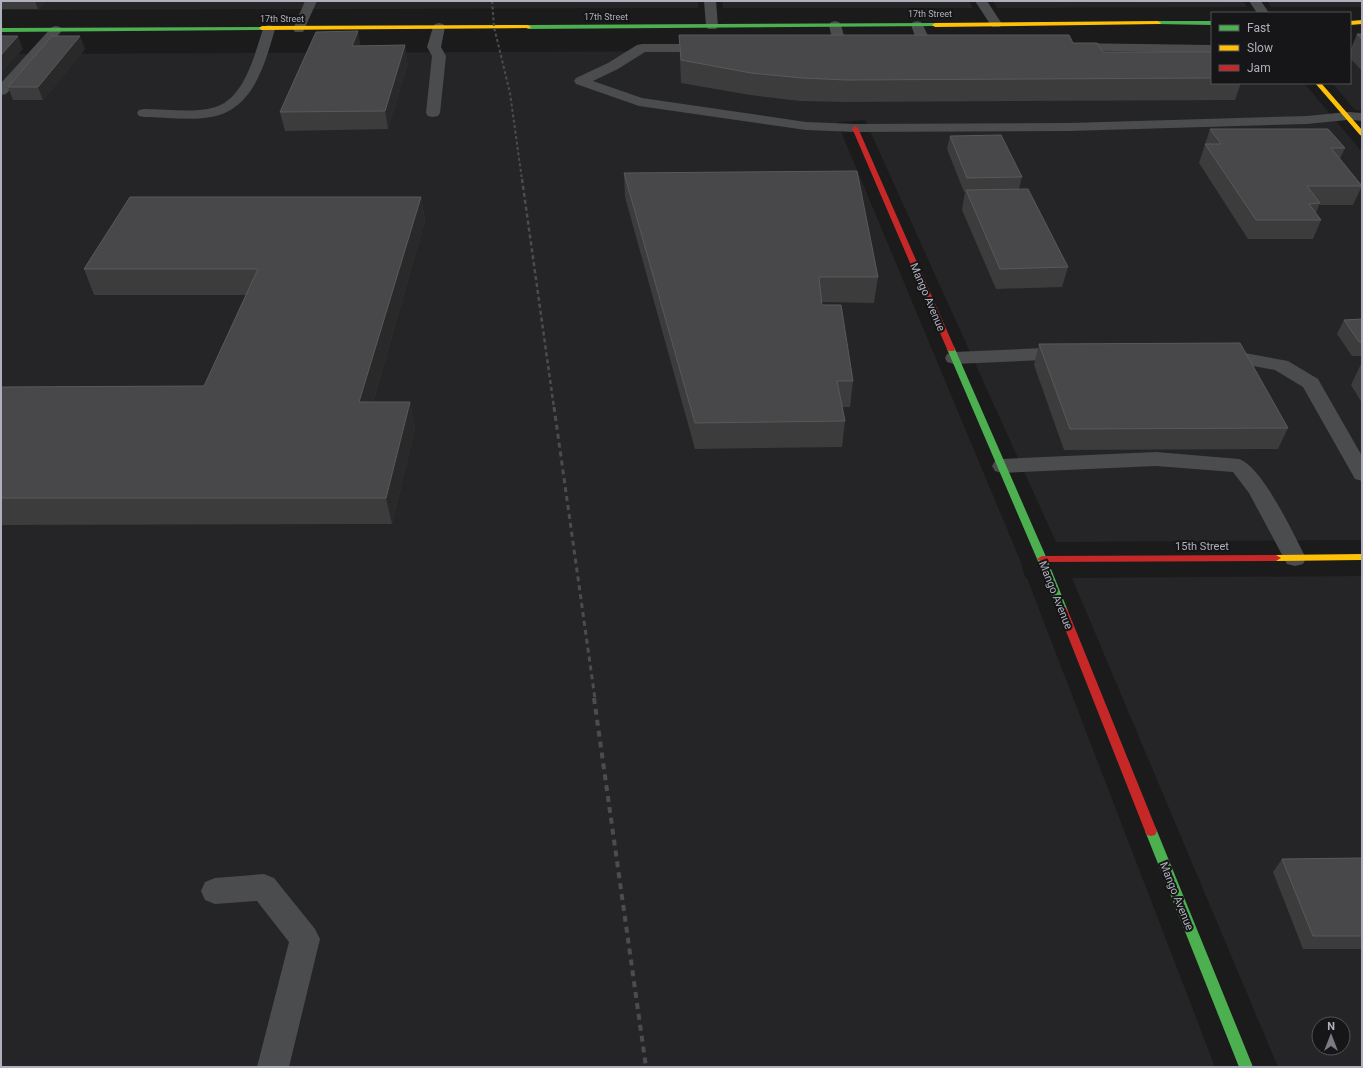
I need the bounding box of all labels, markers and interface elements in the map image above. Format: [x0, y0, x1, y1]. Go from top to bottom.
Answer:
street label: 17th Street [908, 9, 952, 19]
street label: 17th Street [584, 12, 628, 22]
legend [1211, 12, 1351, 84]
street label: 17th Street [260, 14, 304, 24]
text: Fast [1247, 21, 1270, 35]
text: Slow [1247, 41, 1273, 55]
text: Jam [1247, 61, 1271, 75]
street label: Mango Avenue [907, 261, 948, 333]
street label: 15th Street [1175, 540, 1229, 553]
street label: Mango Avenue [1036, 559, 1075, 632]
street label: Mango Avenue [1157, 860, 1196, 933]
north arrow [1311, 1016, 1351, 1056]
text: N [1327, 1020, 1335, 1033]

